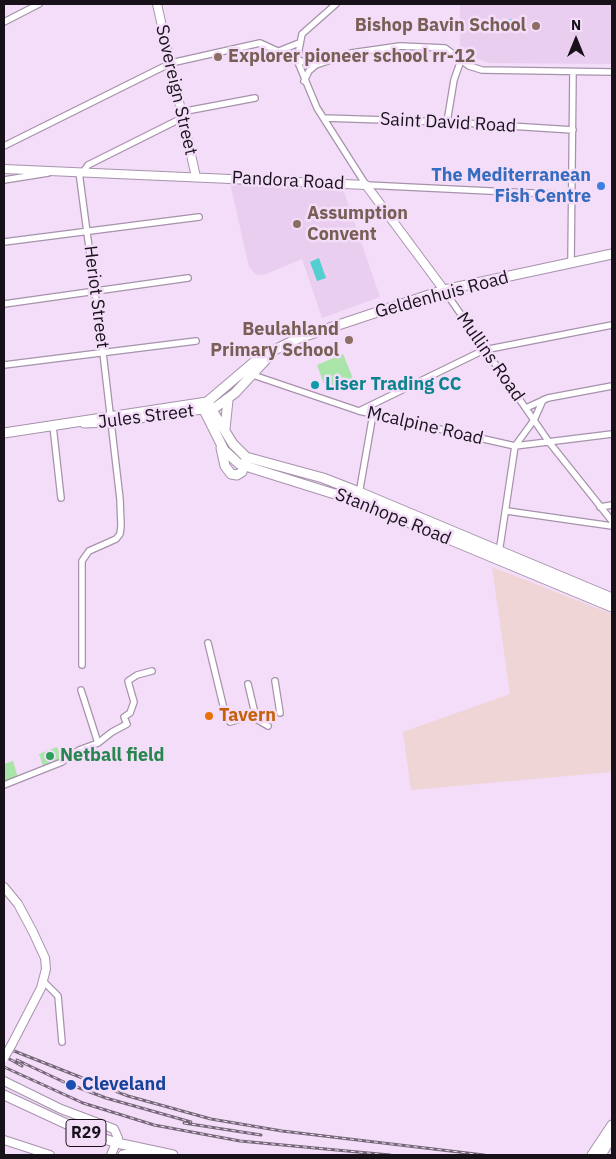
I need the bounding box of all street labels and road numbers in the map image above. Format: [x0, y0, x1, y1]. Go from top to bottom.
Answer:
street label: Sovereign Street [150, 23, 202, 157]
street label: Saint David Road [379, 109, 517, 137]
street label: Pandora Road [231, 167, 345, 195]
street label: Heriot Street [79, 244, 113, 350]
street label: Geldenhuis Road [373, 267, 511, 323]
street label: Mullins Road [451, 308, 529, 406]
street label: Jules Street [97, 400, 195, 434]
street label: Mcalpine Road [365, 402, 485, 450]
street label: Stanhope Road [332, 484, 454, 550]
road number: R29 [66, 1120, 106, 1146]

